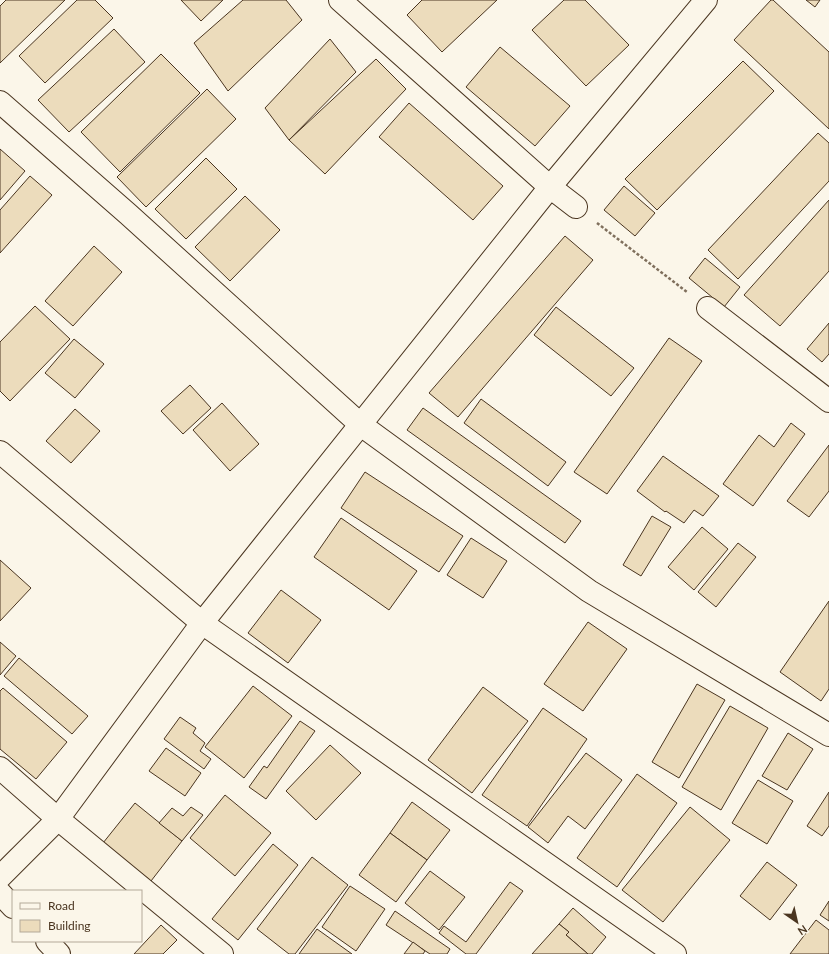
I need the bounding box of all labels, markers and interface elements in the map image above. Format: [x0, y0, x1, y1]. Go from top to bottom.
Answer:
legend [12, 890, 142, 942]
text: Road [48, 898, 75, 913]
north arrow [777, 902, 817, 942]
text: Building [48, 918, 91, 933]
text: N [796, 923, 810, 938]

